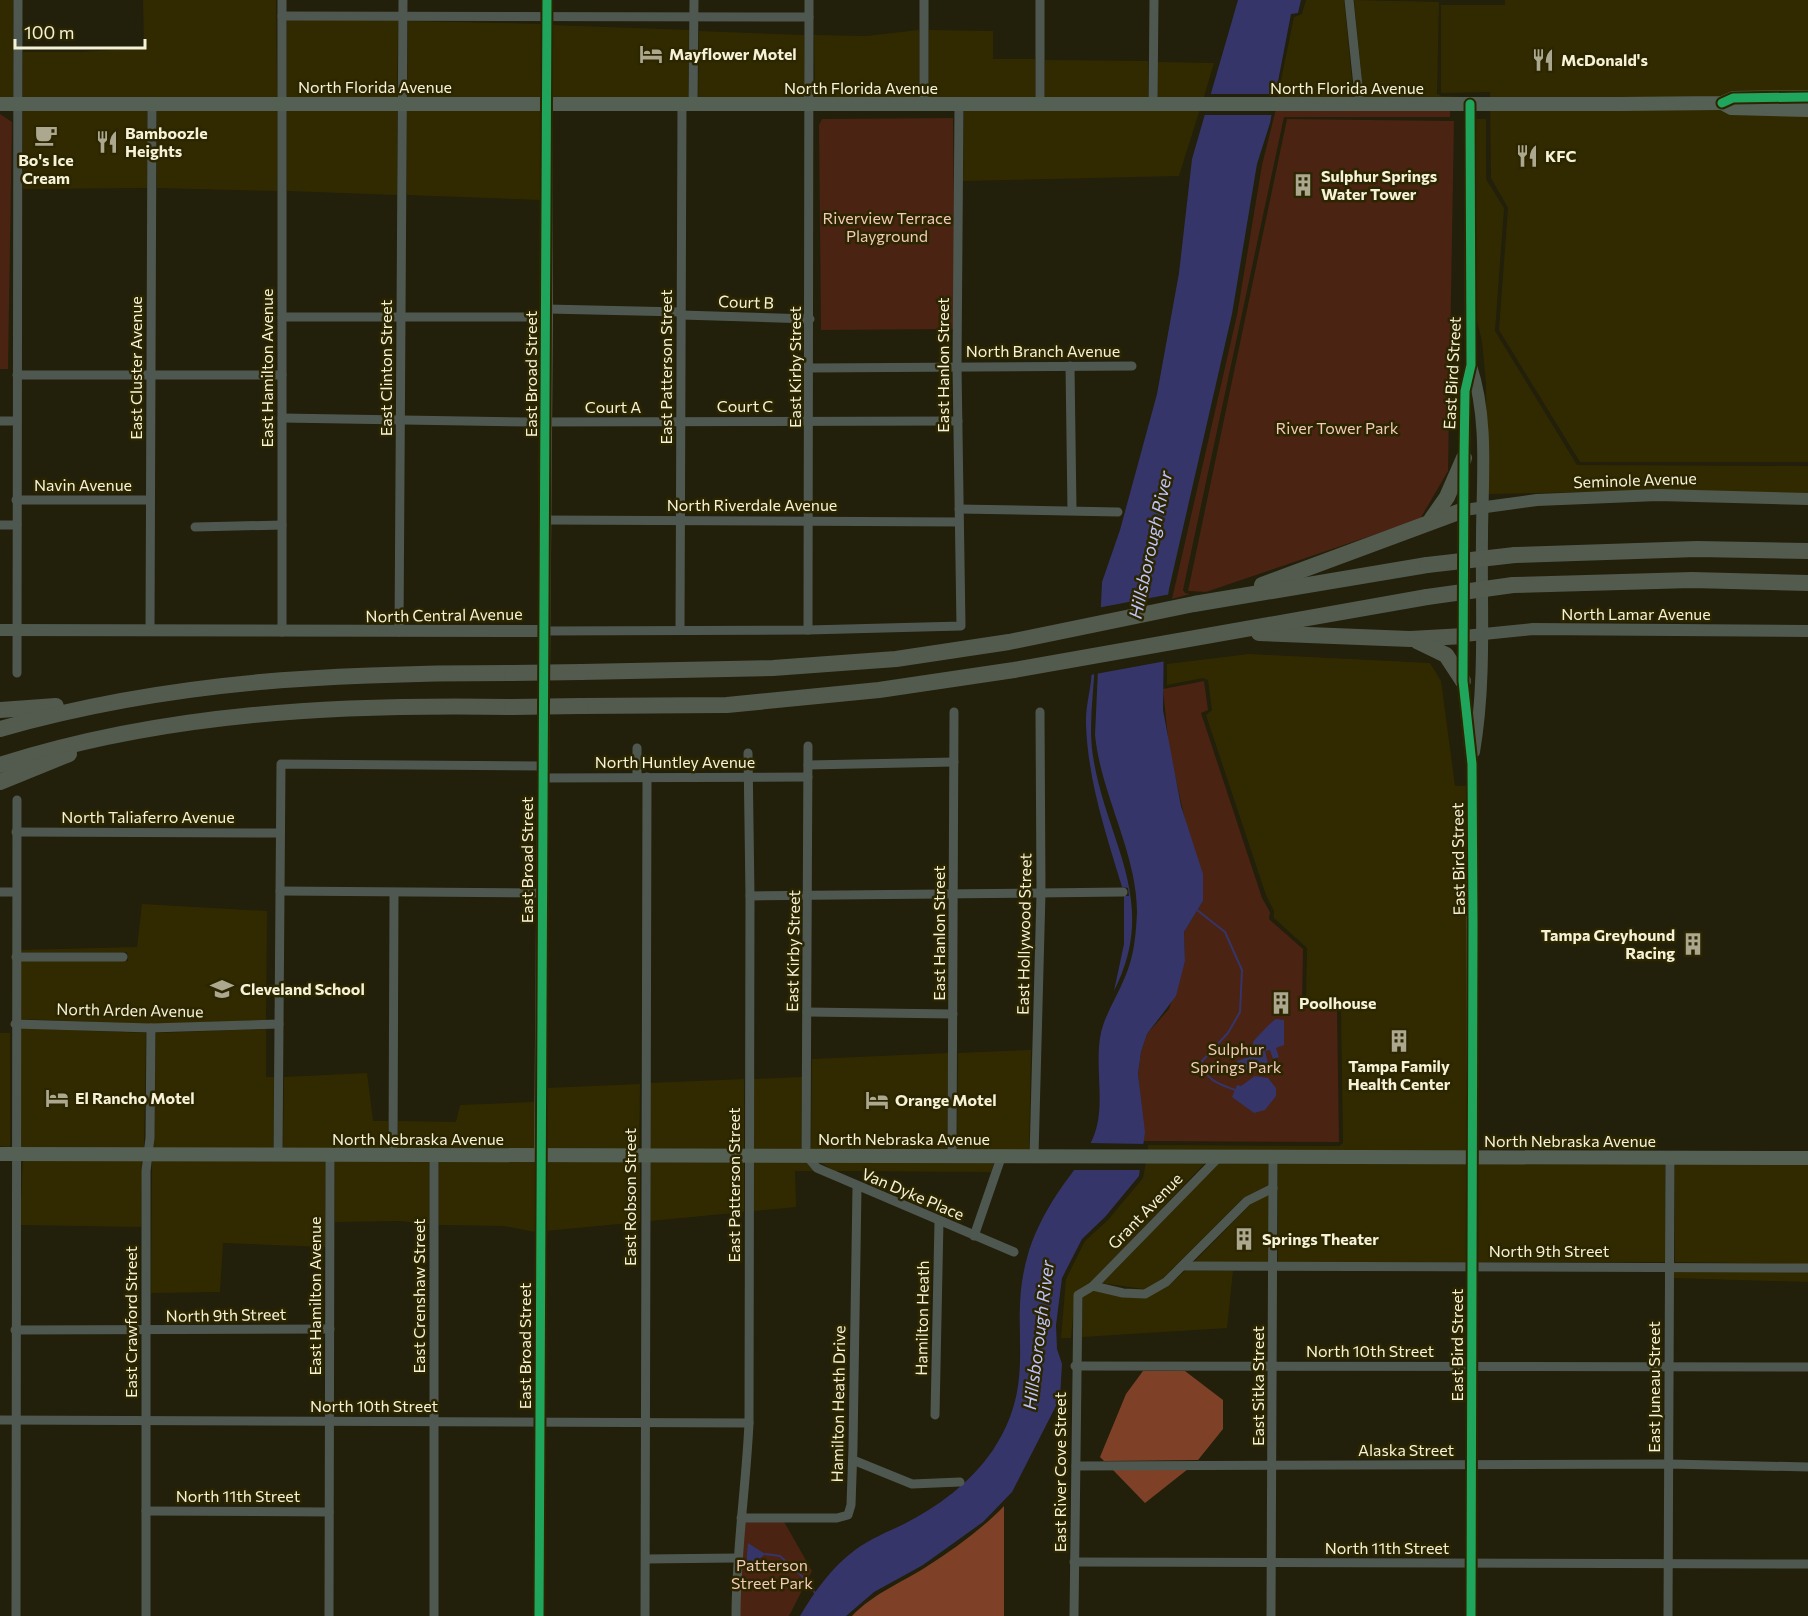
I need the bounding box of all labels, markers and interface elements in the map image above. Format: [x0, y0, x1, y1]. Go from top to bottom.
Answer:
scale bar [15, 12, 146, 50]
text: 100 m [24, 21, 74, 43]
hotel icon: Mayflower Motel [638, 41, 664, 67]
place label: Mayflower Motel [669, 44, 797, 63]
restaurant icon: McDonald's [1530, 47, 1556, 73]
place label: McDonald's [1561, 50, 1648, 69]
street label: North Florida Avenue [298, 77, 452, 96]
street label: North Florida Avenue [784, 78, 938, 97]
street label: North Florida Avenue [1270, 78, 1424, 97]
cafe icon: Bo's Ice Cream [33, 122, 59, 148]
place label: Bamboozle Heights [125, 123, 208, 160]
restaurant icon: Bamboozle Heights [94, 129, 120, 155]
restaurant icon: KFC [1514, 143, 1540, 169]
place label: KFC [1545, 146, 1576, 165]
place label: Bo's Ice Cream [18, 150, 74, 187]
place label: Sulphur Springs Water Tower [1321, 166, 1437, 203]
building icon: Sulphur Springs Water Tower [1290, 172, 1316, 198]
park label: Riverview Terrace Playground [823, 208, 951, 245]
street label: East Hamilton Avenue [257, 289, 276, 447]
street label: East Patterson Street [656, 289, 675, 445]
street label: Court B [718, 291, 774, 312]
street label: East Cluster Avenue [126, 296, 145, 440]
street label: East Hanlon Street [933, 297, 952, 433]
street label: East Clinton Street [376, 299, 395, 436]
street label: East Kirby Street [785, 306, 804, 428]
street label: East Broad Street [521, 310, 540, 437]
street label: East Bird Street [1439, 316, 1464, 430]
street label: North Branch Avenue [966, 341, 1120, 360]
street label: Court C [717, 396, 773, 415]
street label: Court A [585, 397, 641, 416]
park label: River Tower Park [1276, 418, 1399, 437]
water label: Hillsborough River [1124, 468, 1177, 621]
street label: Seminole Avenue [1573, 468, 1697, 491]
street label: Navin Avenue [34, 475, 132, 494]
street label: North Riverdale Avenue [667, 495, 837, 514]
street label: North Central Avenue [365, 604, 523, 625]
street label: North Lamar Avenue [1561, 604, 1711, 623]
street label: North Huntley Avenue [595, 752, 755, 771]
street label: East Broad Street [517, 796, 536, 923]
street label: East Bird Street [1447, 802, 1468, 916]
street label: North Taliaferro Avenue [61, 807, 235, 826]
street label: East Hollywood Street [1013, 852, 1034, 1015]
street label: East Hanlon Street [929, 865, 948, 1001]
street label: East Kirby Street [782, 890, 803, 1012]
place label: Tampa Greyhound Racing [1541, 925, 1675, 962]
building icon: Tampa Greyhound Racing [1680, 931, 1706, 957]
school or university icon: Cleveland School [209, 976, 235, 1002]
place label: Cleveland School [240, 979, 365, 998]
building icon: Poolhouse [1268, 990, 1294, 1016]
place label: Poolhouse [1299, 993, 1376, 1012]
street label: North Arden Avenue [56, 999, 204, 1020]
building icon: Tampa Family Health Center [1386, 1028, 1412, 1054]
park label: Sulphur Springs Park [1190, 1039, 1282, 1076]
place label: Tampa Family Health Center [1348, 1056, 1451, 1093]
hotel icon: El Rancho Motel [44, 1085, 70, 1111]
hotel icon: Orange Motel [864, 1087, 890, 1113]
place label: El Rancho Motel [75, 1088, 195, 1107]
place label: Orange Motel [895, 1090, 997, 1109]
street label: East Patterson Street [724, 1107, 743, 1263]
street label: East Robson Street [620, 1128, 639, 1266]
street label: North Nebraska Avenue [332, 1129, 504, 1148]
street label: North Nebraska Avenue [818, 1129, 990, 1148]
street label: North Nebraska Avenue [1484, 1131, 1656, 1150]
street label: Van Dyke Place [859, 1163, 967, 1224]
street label: Grant Avenue [1104, 1169, 1186, 1253]
street label: East Hamilton Avenue [305, 1217, 324, 1375]
street label: East Crenshaw Street [409, 1218, 428, 1374]
building icon: Springs Theater [1231, 1226, 1257, 1252]
place label: Springs Theater [1262, 1229, 1379, 1248]
street label: North 9th Street [1489, 1241, 1610, 1260]
street label: East Crawford Street [121, 1246, 140, 1398]
water label: Hillsborough River [1018, 1258, 1058, 1411]
street label: Hamilton Heath [911, 1260, 932, 1376]
street label: East Broad Street [515, 1282, 534, 1409]
street label: East Bird Street [1447, 1288, 1466, 1401]
street label: North 9th Street [166, 1304, 287, 1325]
street label: East Juneau Street [1644, 1321, 1663, 1453]
street label: Hamilton Heath Drive [827, 1325, 848, 1483]
street label: East Sitka Street [1248, 1326, 1267, 1446]
street label: North 10th Street [1306, 1341, 1434, 1360]
street label: East River Cove Street [1050, 1391, 1069, 1552]
street label: North 10th Street [310, 1396, 438, 1415]
street label: Alaska Street [1358, 1440, 1454, 1459]
street label: North 11th Street [176, 1486, 301, 1505]
street label: North 11th Street [1325, 1538, 1450, 1557]
park label: Patterson Street Park [731, 1555, 813, 1592]

